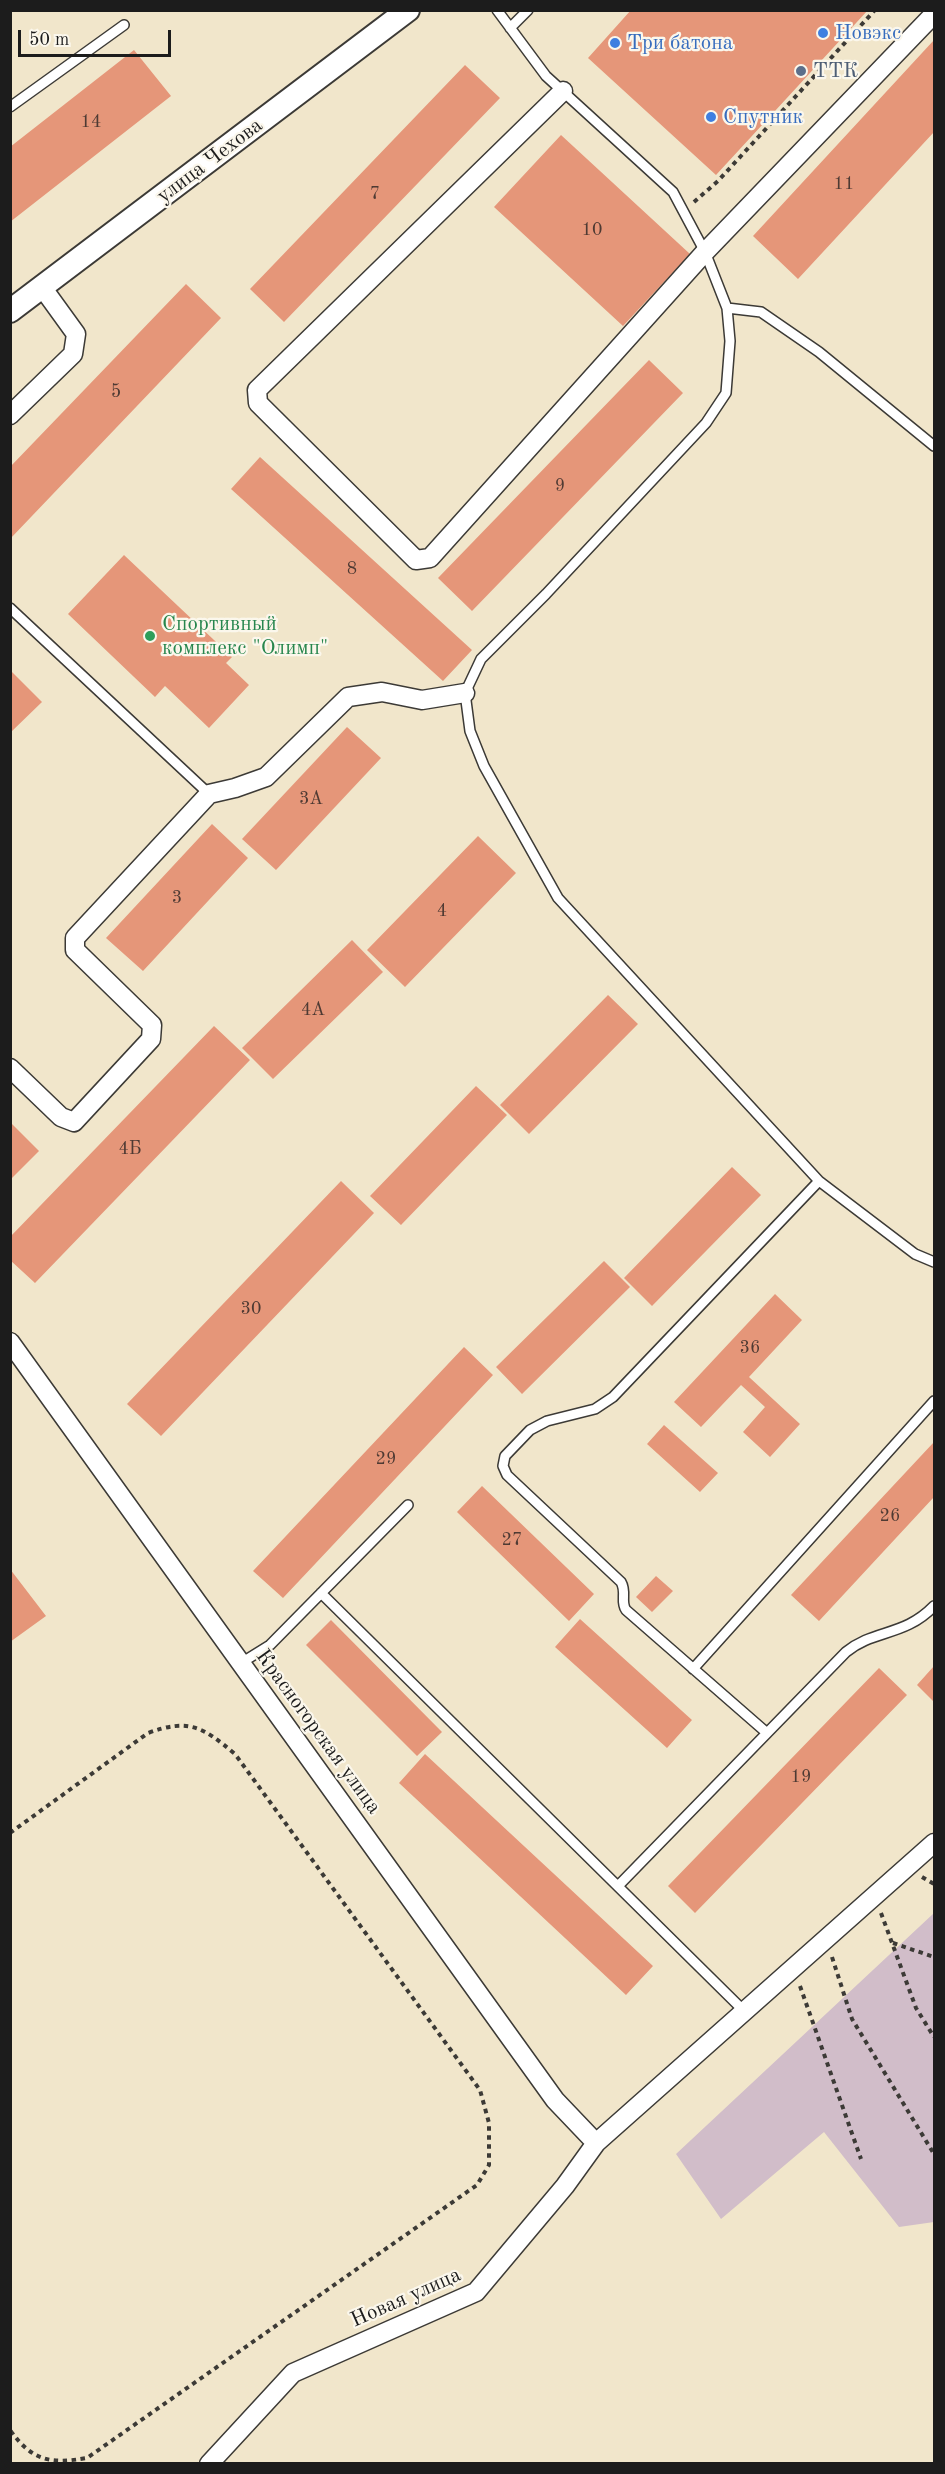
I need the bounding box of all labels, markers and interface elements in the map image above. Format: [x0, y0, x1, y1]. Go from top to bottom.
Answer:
scale bar [21, 18, 174, 56]
place label: Новэкс [835, 20, 901, 46]
marker: Новэкс [816, 26, 830, 40]
place label: Три батона [627, 30, 733, 56]
text: 50 m [29, 31, 69, 49]
marker: Три батона [608, 36, 622, 50]
place label: ТТК [813, 58, 858, 84]
marker: ТТК [794, 64, 808, 78]
place label: Спутник [723, 104, 803, 130]
marker: Спутник [704, 110, 718, 124]
house number: 14 [81, 111, 101, 133]
street label: улица Чехова [152, 113, 268, 209]
house number: 11 [834, 173, 854, 195]
house number: 7 [370, 183, 380, 205]
house number: 10 [582, 219, 602, 241]
house number: 5 [111, 381, 121, 403]
house number: 9 [555, 475, 565, 497]
house number: 8 [347, 558, 357, 580]
place label: Спортивный комплекс "Олимп" [162, 611, 328, 661]
marker: Спортивный комплекс "Олимп" [143, 629, 157, 643]
house number: 3А [299, 788, 323, 810]
house number: 3 [172, 887, 182, 909]
house number: 4 [437, 900, 447, 922]
house number: 4А [301, 999, 325, 1021]
house number: 4Б [118, 1138, 142, 1160]
house number: 30 [241, 1298, 261, 1320]
house number: 36 [740, 1337, 760, 1359]
house number: 29 [376, 1448, 396, 1470]
house number: 26 [880, 1505, 900, 1527]
house number: 27 [502, 1529, 522, 1551]
street label: Красногорская улица [250, 1645, 386, 1819]
house number: 19 [791, 1766, 811, 1788]
street label: Новая улица [347, 2263, 465, 2333]

